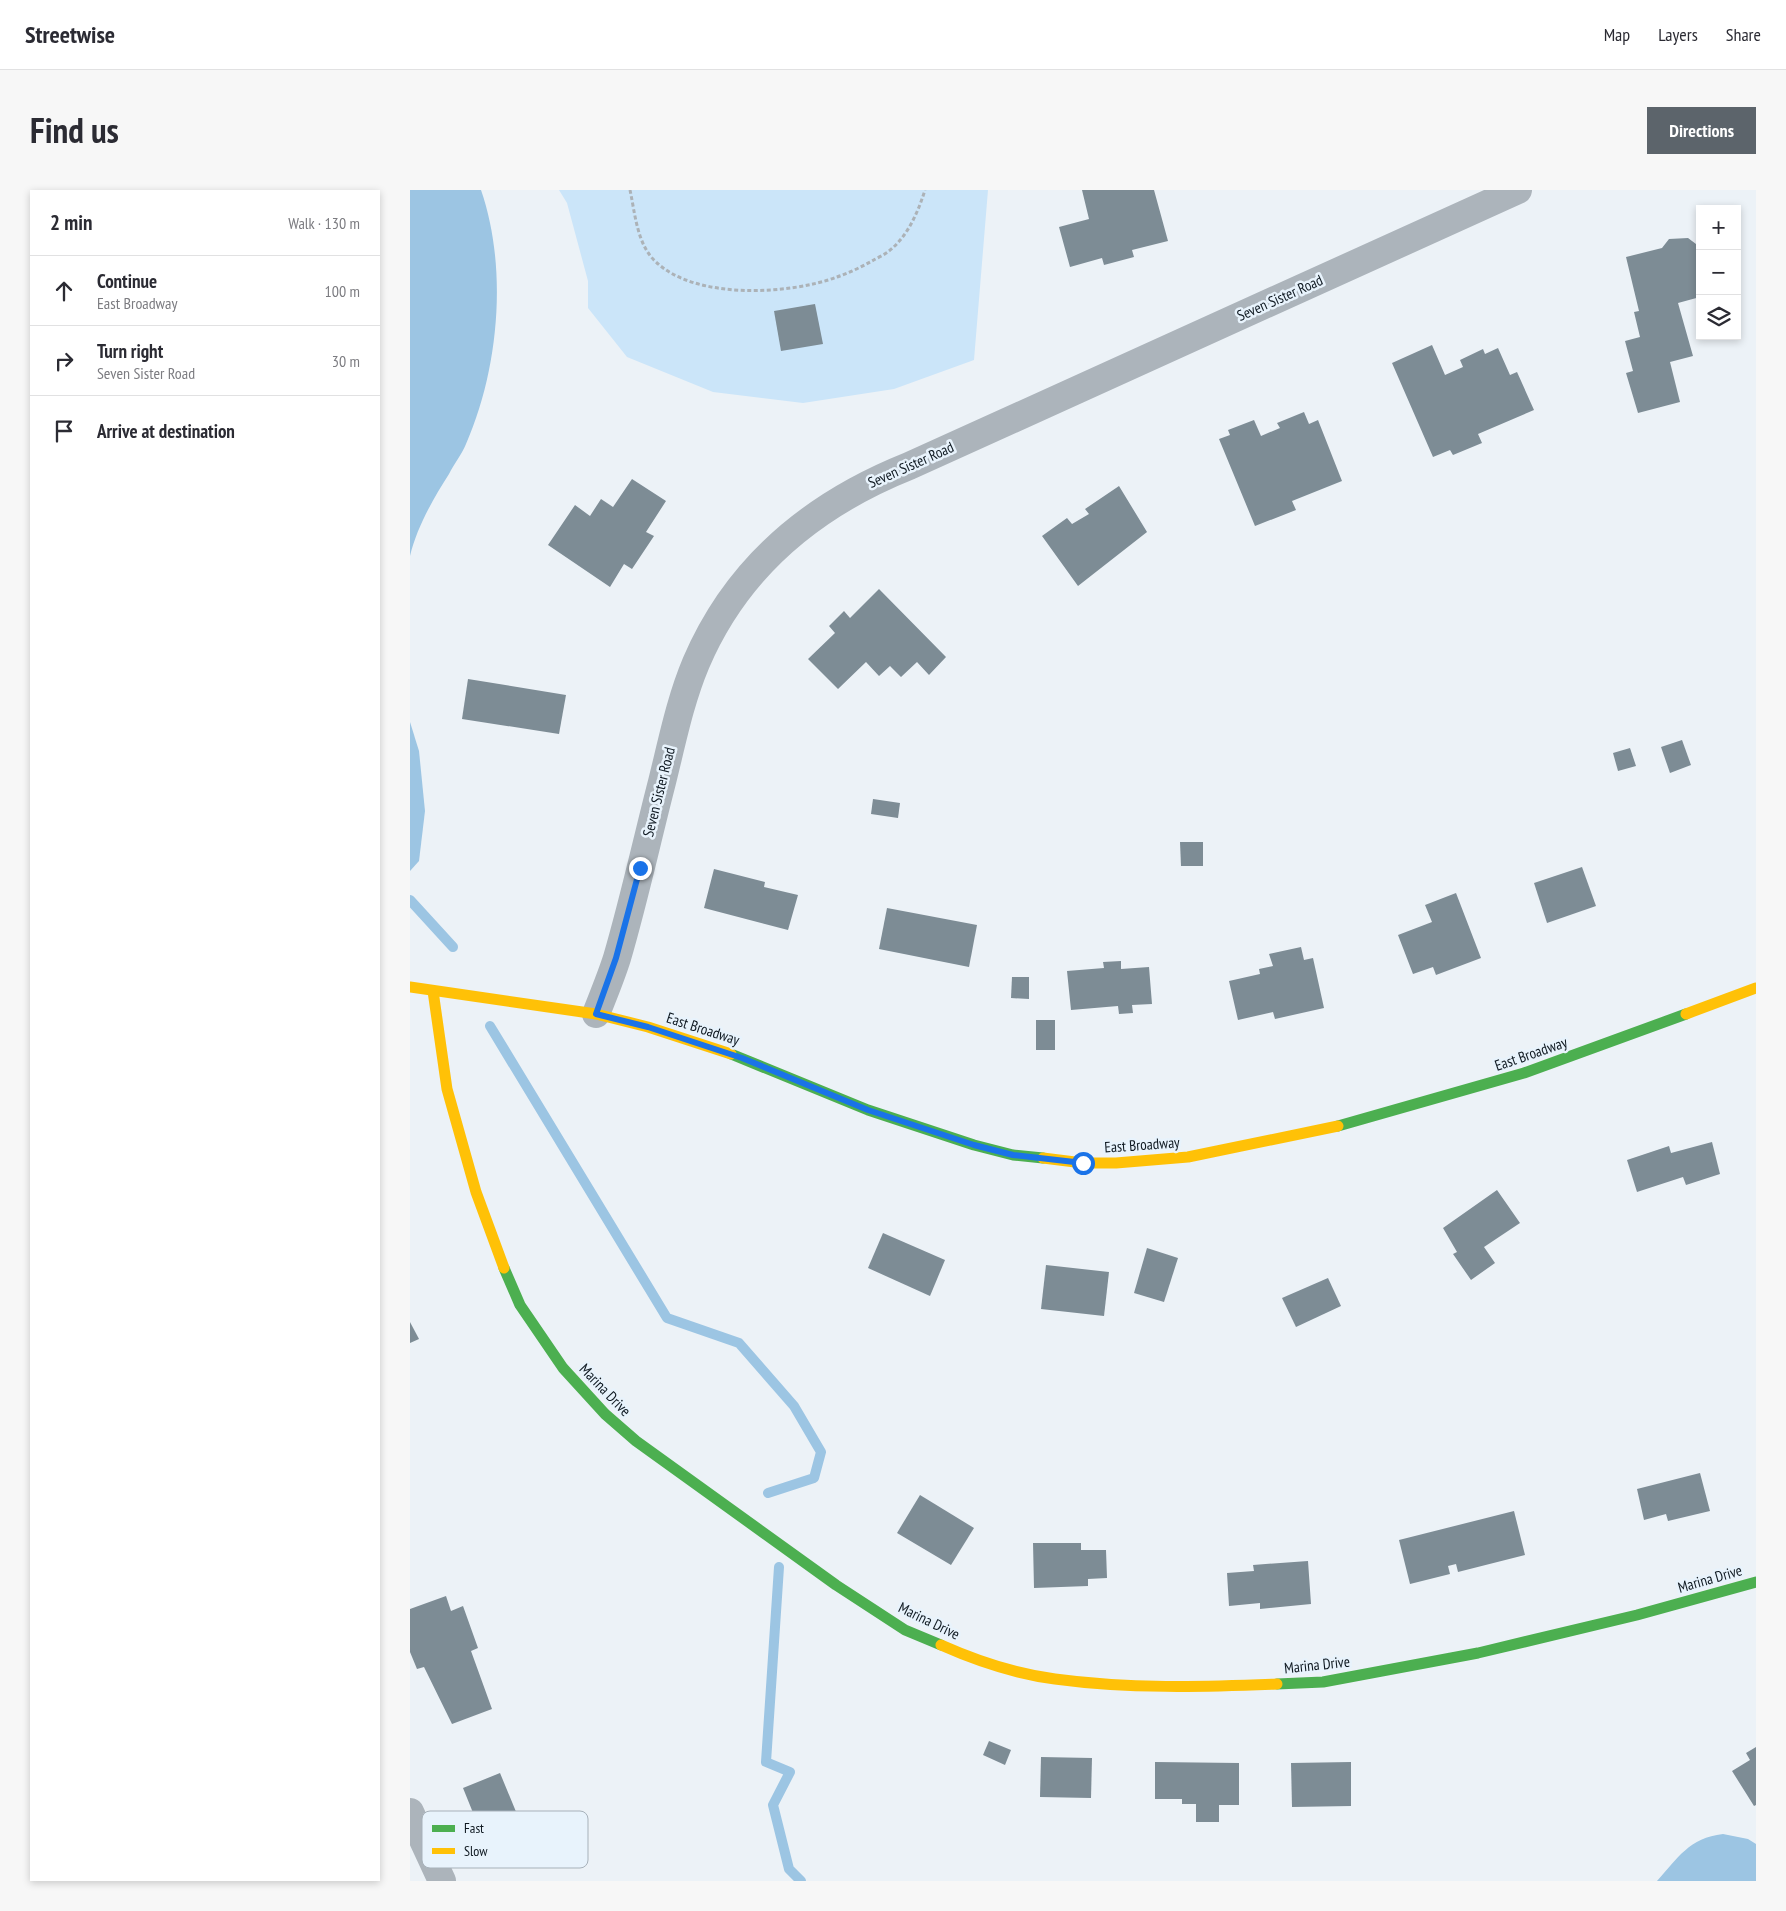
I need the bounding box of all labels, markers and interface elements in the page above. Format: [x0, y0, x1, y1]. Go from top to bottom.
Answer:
text: Streetwise [25, 19, 115, 50]
text: Map [1604, 23, 1630, 46]
text: Layers [1658, 23, 1698, 46]
text: Share [1726, 23, 1761, 46]
text: Find us [30, 107, 119, 153]
button: Directions [1647, 107, 1756, 154]
map controls [1696, 205, 1741, 340]
button: + [1696, 205, 1741, 250]
text: 2 min [50, 209, 92, 236]
text: Walk · 130 m [288, 213, 360, 233]
button: − [1696, 250, 1741, 295]
text: Continue [97, 269, 157, 293]
street label: Seven Sister Road [1234, 270, 1326, 325]
icon: ahead [50, 277, 78, 305]
text: 100 m [325, 281, 360, 301]
text: East Broadway [97, 293, 177, 313]
button: layers [1696, 295, 1741, 340]
text: Turn right [97, 339, 163, 363]
icon: right [50, 347, 78, 375]
text: 30 m [332, 351, 360, 371]
text: Seven Sister Road [97, 363, 195, 383]
icon: arrive [50, 417, 78, 445]
text: Arrive at destination [97, 419, 235, 443]
street label: Seven Sister Road [865, 437, 957, 492]
street label: Seven Sister Road [638, 745, 679, 839]
route end [629, 857, 652, 880]
street label: East Broadway [664, 1008, 742, 1049]
street label: East Broadway [1492, 1032, 1570, 1075]
street label: East Broadway [1104, 1132, 1181, 1157]
route start [1072, 1152, 1095, 1175]
street label: Marina Drive [576, 1359, 635, 1420]
street label: Marina Drive [1676, 1560, 1744, 1597]
street label: Marina Drive [895, 1598, 963, 1644]
street label: Marina Drive [1283, 1652, 1351, 1677]
legend [422, 1811, 588, 1868]
text: Fast [464, 1819, 484, 1837]
text: Slow [464, 1842, 488, 1860]

